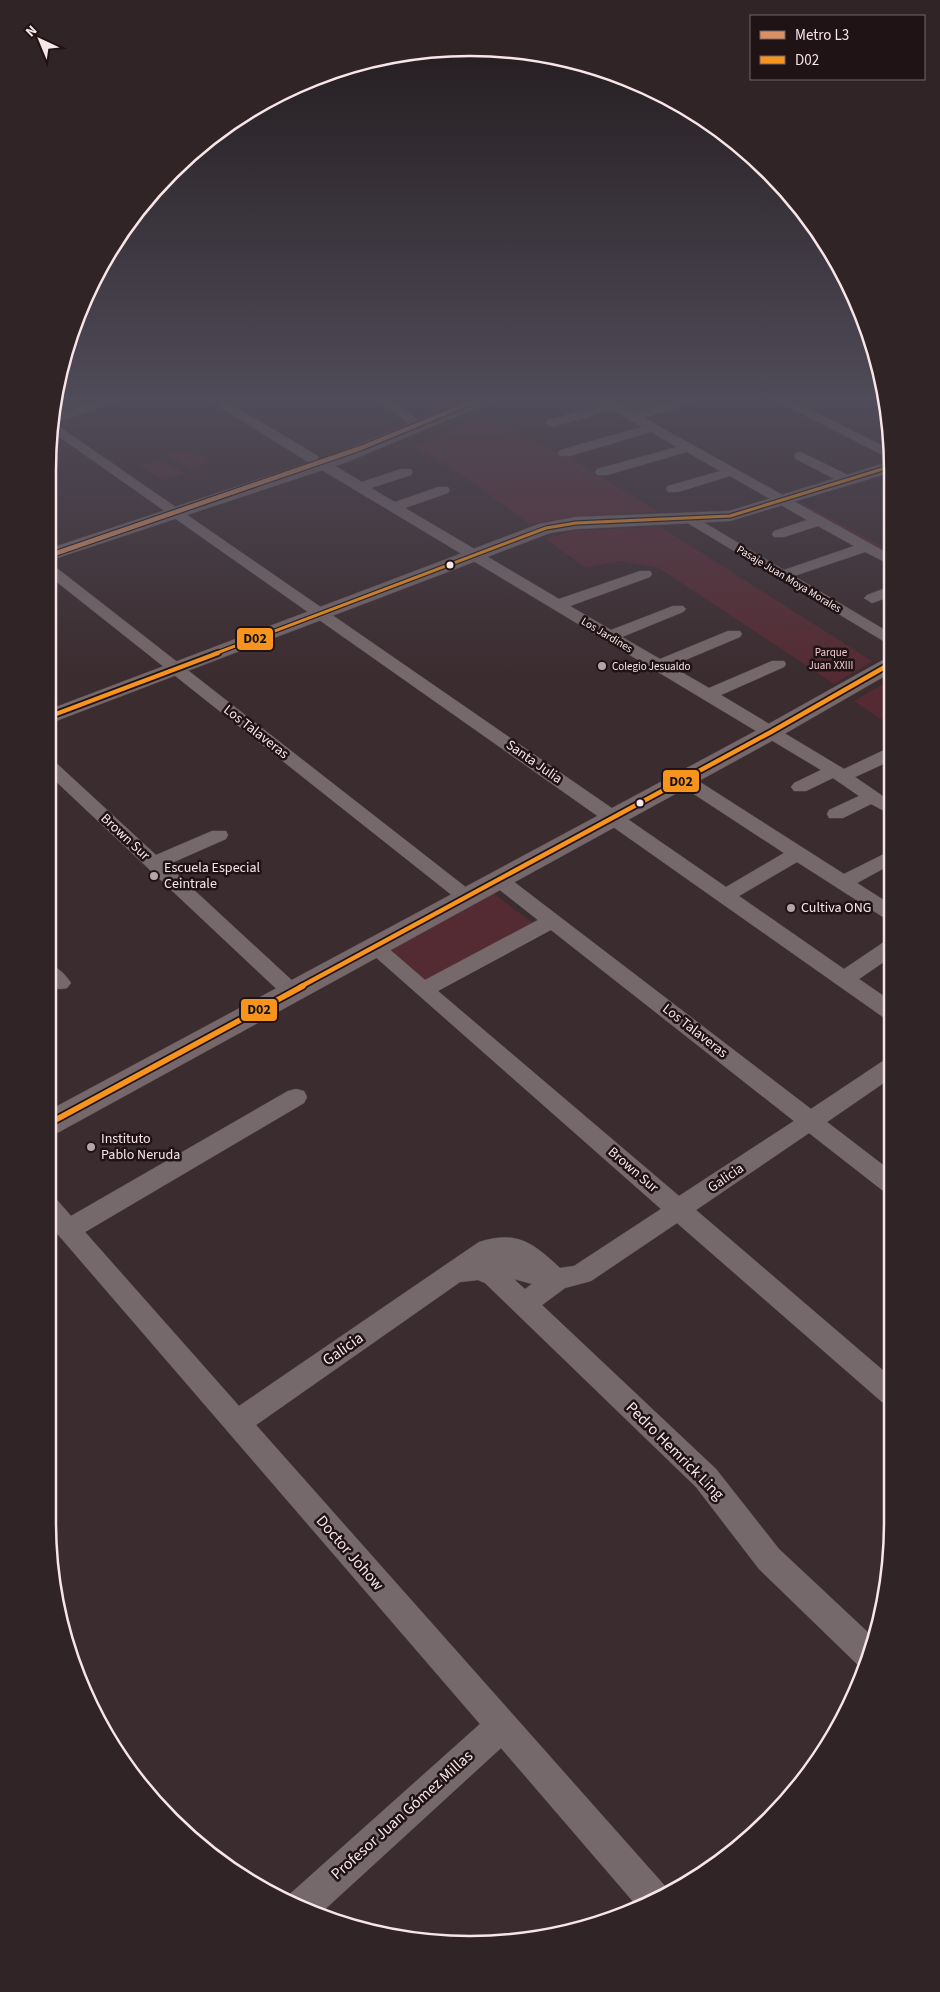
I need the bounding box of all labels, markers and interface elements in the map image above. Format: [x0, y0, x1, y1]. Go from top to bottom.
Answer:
north arrow [15, 15, 65, 65]
legend [750, 15, 925, 80]
text: N [21, 21, 42, 42]
text: Metro L3 [795, 25, 849, 46]
text: D02 [795, 50, 819, 71]
street label: Pasaje Juan Moya Morales [734, 542, 844, 616]
unlabelled marker [445, 560, 455, 570]
street label: Los Jardines [579, 614, 636, 656]
line badge: D02 [236, 627, 274, 651]
text: D02 [243, 629, 267, 649]
park label: Parque Juan XXIII [809, 645, 853, 673]
place label: Colegio Jesualdo [612, 659, 691, 674]
marker: Colegio Jesualdo [596, 660, 608, 672]
street label: Los Talaveras [219, 700, 293, 764]
street label: Santa Julia [502, 735, 566, 789]
line badge: D02 [662, 769, 700, 793]
text: D02 [669, 772, 693, 792]
unlabelled marker [635, 798, 645, 808]
street label: Brown Sur [96, 809, 154, 865]
place label: Escuela Especial Ceintrale [164, 858, 260, 894]
marker: Escuela Especial Ceintrale [148, 870, 160, 882]
place label: Cultiva ONG [801, 898, 871, 918]
marker: Cultiva ONG [785, 902, 797, 914]
line badge: D02 [240, 998, 278, 1022]
street label: Los Talaveras [658, 999, 732, 1063]
text: D02 [247, 1000, 271, 1020]
place label: Instituto Pablo Neruda [101, 1129, 180, 1165]
marker: Instituto Pablo Neruda [85, 1141, 97, 1153]
street label: Brown Sur [603, 1142, 663, 1198]
street label: Galicia [704, 1159, 748, 1197]
street label: Galicia [318, 1327, 368, 1371]
street label: Pedro Hemrick Ling [621, 1397, 729, 1505]
street label: Doctor Johow [311, 1511, 389, 1596]
street label: Profesor Juan Gómez Millas [326, 1745, 478, 1885]

